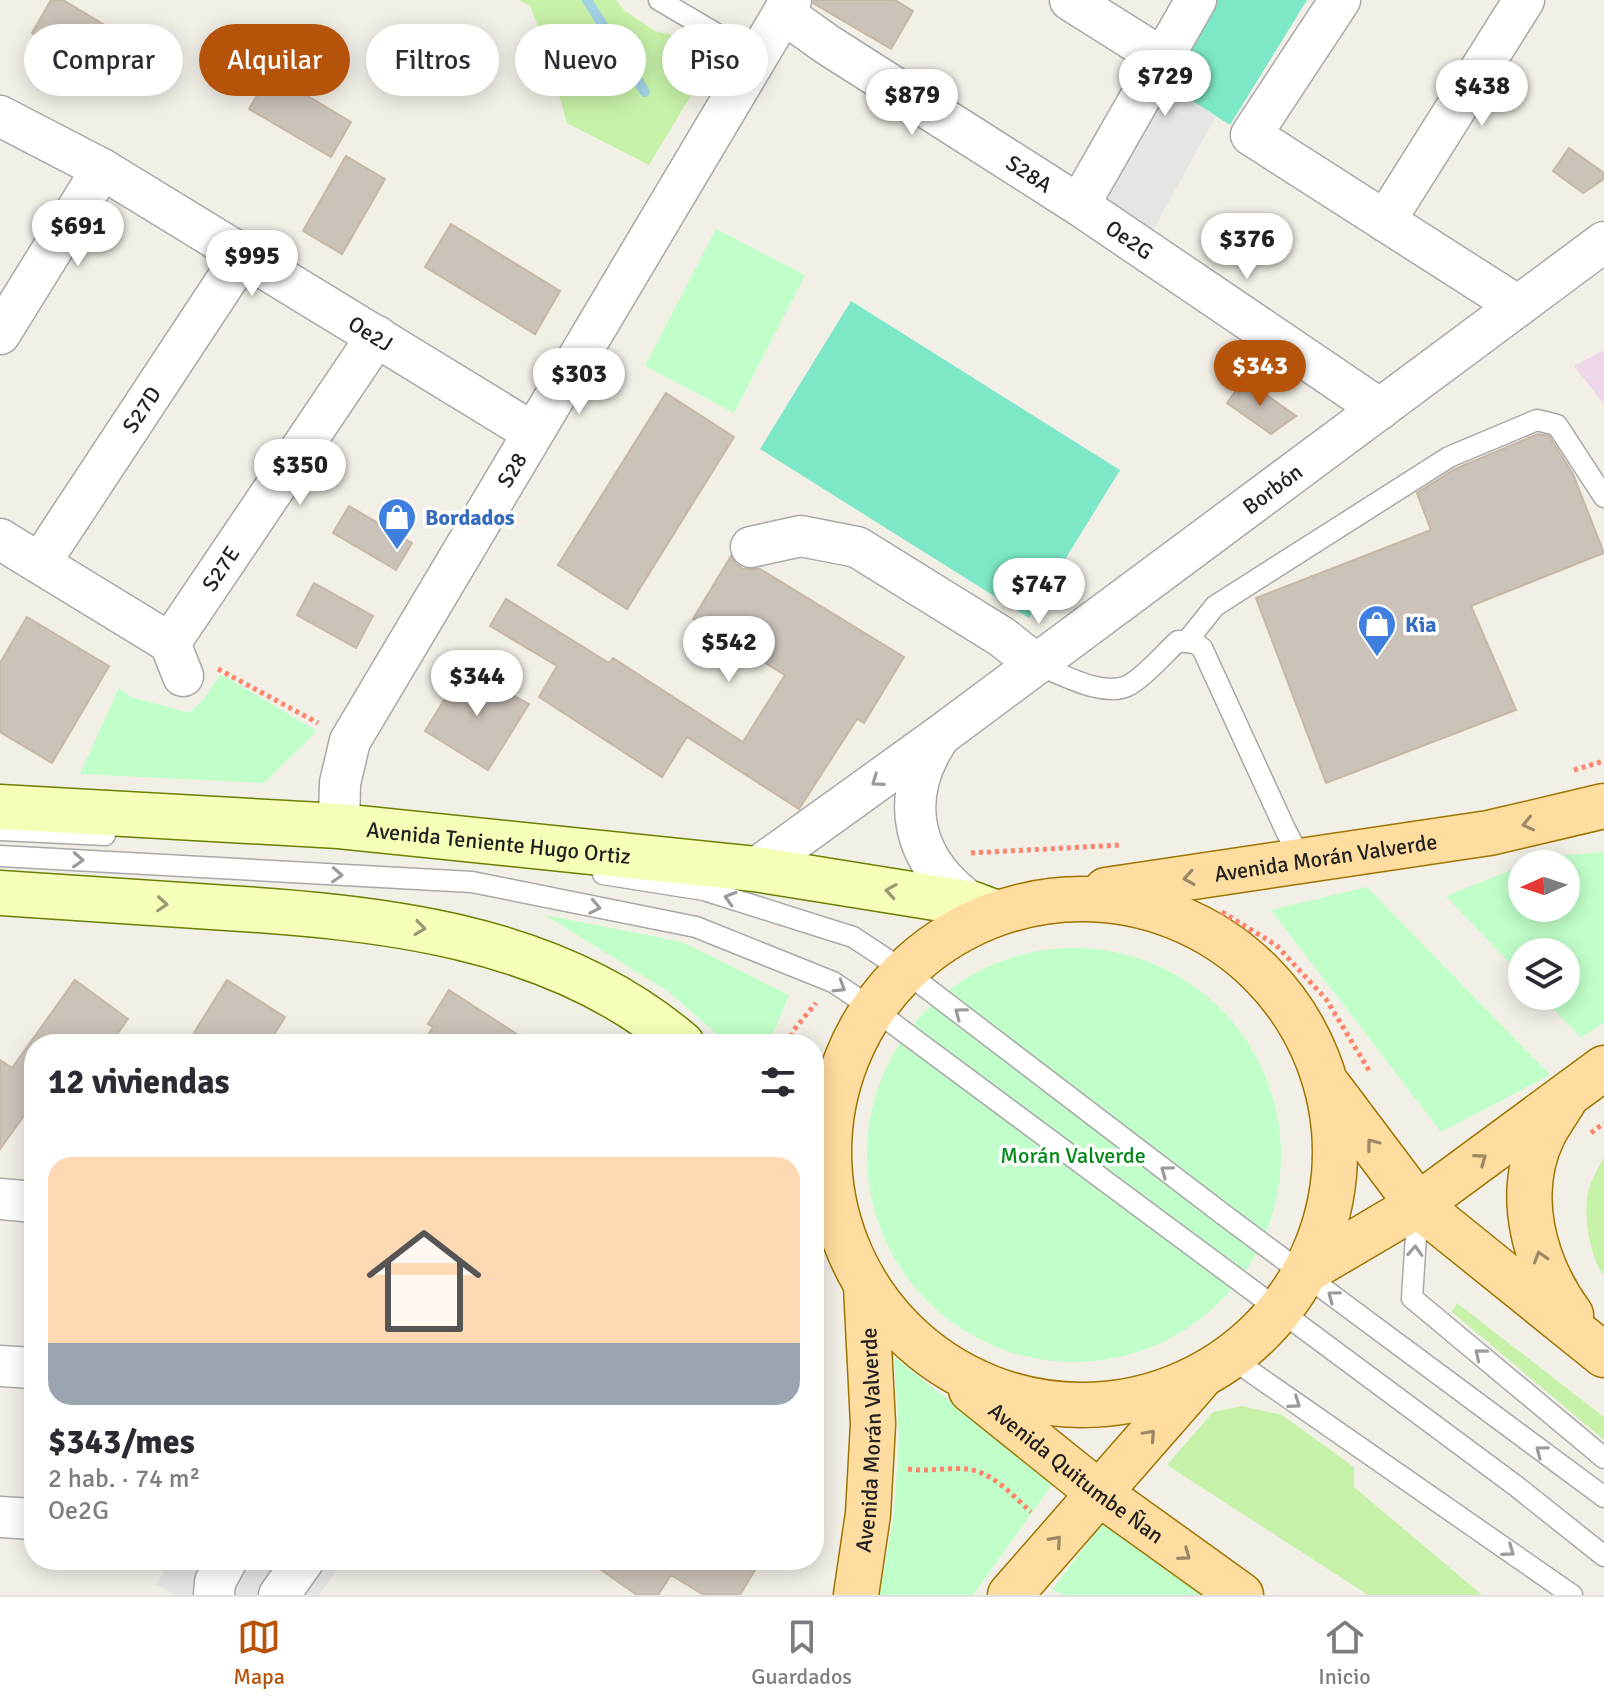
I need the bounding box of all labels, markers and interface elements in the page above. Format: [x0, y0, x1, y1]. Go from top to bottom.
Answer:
chip: Comprar [24, 24, 183, 96]
chip: Alquilar [199, 24, 350, 96]
chip: Filtros [366, 24, 499, 96]
chip: Nuevo [515, 24, 646, 96]
chip: Piso [662, 24, 768, 96]
pin: $729 [1118, 50, 1212, 118]
text: $729 [1137, 60, 1193, 92]
pin: $438 [1435, 60, 1529, 128]
pin: $879 [865, 69, 959, 137]
text: $438 [1454, 70, 1510, 102]
text: $879 [884, 79, 940, 111]
street label: S28A [1001, 149, 1058, 198]
pin: $691 [31, 200, 125, 268]
text: $691 [50, 210, 106, 242]
pin: $376 [1200, 213, 1294, 281]
street label: Oe2G [1101, 214, 1159, 265]
text: $376 [1219, 223, 1275, 255]
pin: $995 [205, 230, 299, 298]
text: $995 [224, 240, 280, 272]
street label: Oe2J [344, 310, 398, 357]
pin: $343 [1213, 340, 1307, 408]
pin: $303 [532, 348, 626, 416]
text: $343 [1232, 350, 1288, 382]
text: $303 [551, 358, 607, 390]
street label: S27D [116, 381, 166, 438]
pin: $350 [253, 439, 347, 507]
street label: S28 [491, 447, 532, 492]
text: $350 [272, 449, 328, 481]
street label: Borbón [1237, 458, 1308, 520]
shop icon: Bordados [376, 496, 418, 551]
place label: Bordados [425, 504, 515, 531]
street label: S27E [196, 541, 245, 596]
pin: $747 [992, 558, 1086, 626]
text: $747 [1011, 568, 1067, 600]
shop icon: Kia [1356, 603, 1398, 658]
place label: Kia [1405, 611, 1437, 638]
pin: $542 [682, 616, 776, 684]
text: $542 [701, 626, 757, 658]
pin: $344 [430, 650, 524, 718]
text: $344 [449, 660, 505, 692]
one-way arrow [872, 771, 886, 785]
street label: Avenida Teniente Hugo Ortiz [365, 815, 632, 870]
one-way arrow [1522, 815, 1536, 832]
street label: Avenida Morán Valverde [1212, 827, 1439, 887]
north arrow [1508, 850, 1580, 922]
map controls [1508, 850, 1580, 1010]
one-way arrow [72, 851, 85, 868]
one-way arrow [331, 866, 344, 883]
one-way arrow [1182, 869, 1195, 886]
one-way arrow [884, 883, 897, 900]
one-way arrow [724, 891, 737, 907]
one-way arrow [156, 895, 169, 912]
one-way arrow [588, 897, 602, 914]
one-way arrow [413, 919, 427, 936]
button: layers [1508, 938, 1580, 1010]
one-way arrow [831, 978, 846, 993]
one-way arrow [954, 1009, 968, 1023]
icon: filters [756, 1060, 800, 1104]
text: 12 viviendas [48, 1061, 230, 1103]
one-way arrow [1367, 1138, 1381, 1152]
park label: Morán Valverde [1000, 1142, 1146, 1169]
one-way arrow [1472, 1154, 1486, 1168]
one-way arrow [1160, 1166, 1175, 1180]
icon: home [352, 1209, 496, 1353]
one-way arrow [1406, 1244, 1423, 1257]
one-way arrow [1533, 1251, 1549, 1265]
one-way arrow [1327, 1291, 1341, 1305]
street label: Avenida Morán Valverde [849, 1327, 887, 1554]
one-way arrow [1474, 1349, 1489, 1364]
one-way arrow [1287, 1393, 1301, 1408]
street label: Avenida Quitumbe Ñan [983, 1396, 1169, 1549]
text: $343/mes [48, 1421, 195, 1463]
one-way arrow [1140, 1430, 1154, 1445]
one-way arrow [1536, 1446, 1550, 1460]
text: 2 hab. · 74 m² [48, 1463, 200, 1495]
text: Oe2G [48, 1495, 109, 1527]
one-way arrow [1047, 1536, 1061, 1551]
one-way arrow [1500, 1541, 1514, 1556]
one-way arrow [1176, 1545, 1190, 1559]
tab: Mapa [233, 1615, 285, 1690]
tab: Guardados [751, 1615, 852, 1690]
tab: Inicio [1318, 1615, 1371, 1690]

